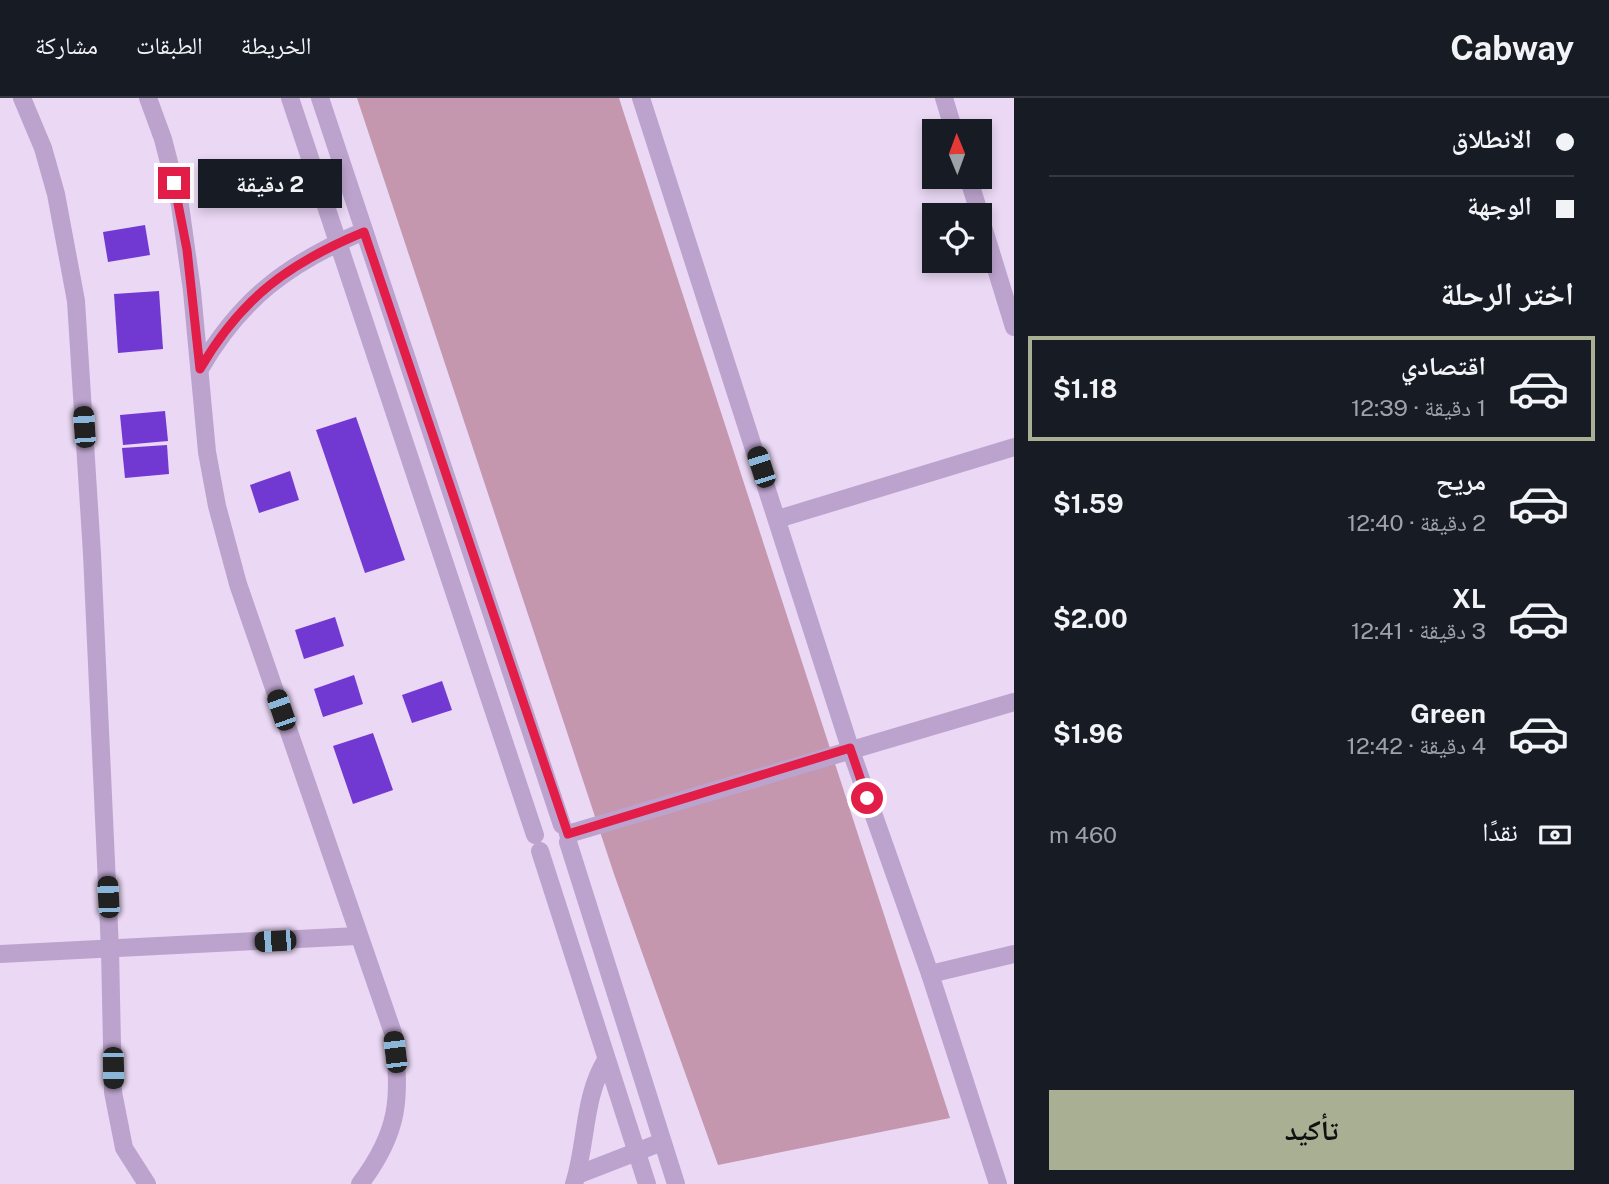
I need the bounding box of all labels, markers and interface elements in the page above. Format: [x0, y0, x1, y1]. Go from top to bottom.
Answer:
text: Cabway [1450, 29, 1574, 67]
text: مشاركة [35, 31, 98, 59]
text: الطبقات [136, 31, 203, 59]
text: الخريطة [241, 31, 311, 59]
north arrow [922, 119, 992, 189]
map controls [922, 119, 992, 273]
text: الانطلاق [1452, 123, 1532, 154]
callout: 2 دقيقة [198, 158, 342, 208]
route end [158, 167, 190, 199]
text: 2 دقيقة [236, 170, 304, 197]
text: الوجهة [1467, 190, 1532, 221]
button: locate [922, 203, 992, 273]
text: اختر الرحلة [1441, 275, 1574, 312]
text: اقتصادي [1401, 350, 1486, 381]
icon: car [1507, 357, 1570, 420]
text: $1.18 [1053, 373, 1117, 404]
text: 1 دقيقة · 12:39 [1351, 394, 1486, 421]
car [73, 405, 96, 449]
car [745, 444, 778, 490]
text: مريح [1436, 465, 1486, 496]
icon: car [1507, 472, 1570, 535]
text: $1.59 [1053, 488, 1124, 519]
text: 2 دقيقة · 12:40 [1347, 509, 1486, 536]
text: XL [1452, 583, 1486, 614]
icon: car [1507, 587, 1570, 650]
text: $2.00 [1053, 603, 1128, 634]
text: 3 دقيقة · 12:41 [1351, 617, 1486, 644]
car [265, 687, 298, 733]
text: Green [1410, 698, 1486, 729]
icon: car [1507, 702, 1570, 765]
text: $1.96 [1053, 718, 1123, 749]
text: 4 دقيقة · 12:42 [1347, 732, 1486, 759]
route start [851, 782, 883, 814]
text: نقدًا [1482, 816, 1518, 847]
icon: cash [1536, 816, 1574, 854]
text: 460 m [1049, 821, 1117, 848]
car [97, 875, 120, 919]
car [254, 929, 297, 953]
car [383, 1030, 408, 1074]
car [103, 1047, 124, 1089]
button: تأكيد [1049, 1090, 1574, 1170]

